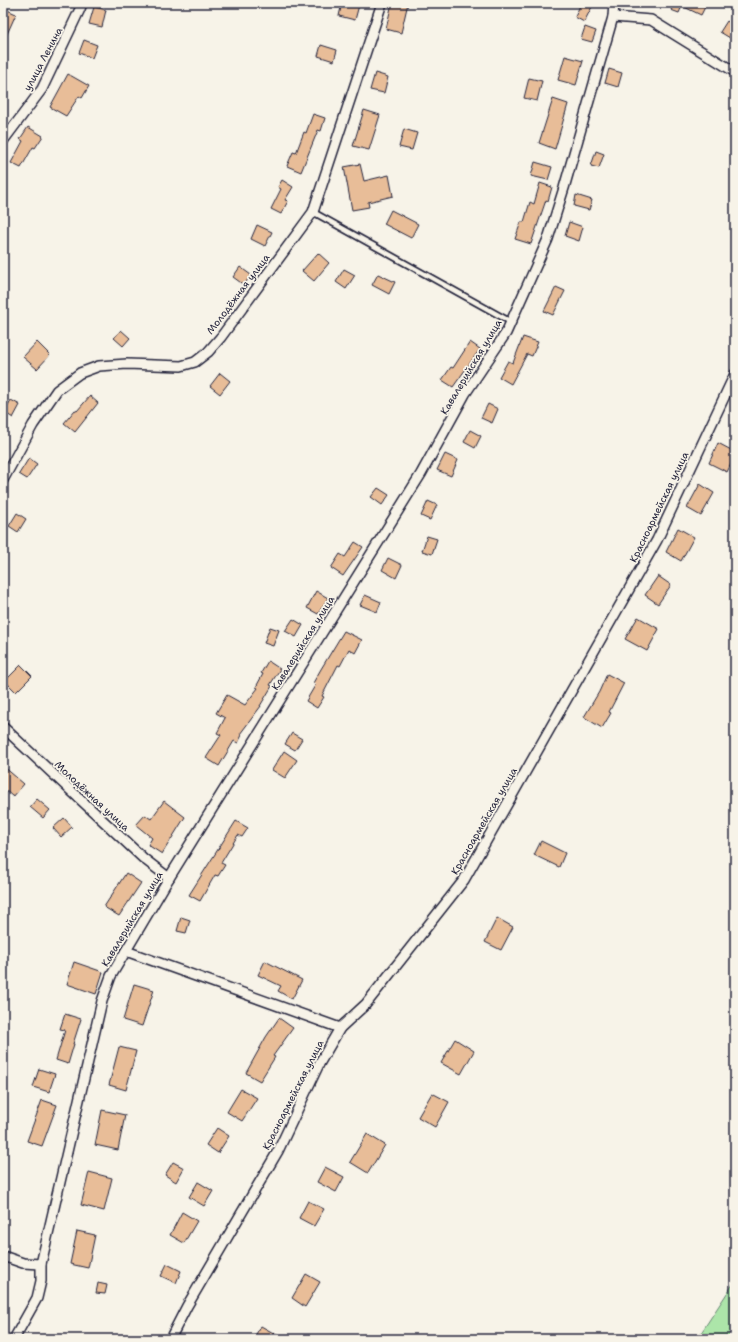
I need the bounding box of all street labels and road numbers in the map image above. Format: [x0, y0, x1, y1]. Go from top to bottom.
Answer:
street label: улица Ленина [21, 24, 66, 93]
street label: Молодёжная улица [204, 251, 273, 337]
street label: Кавалерийская улица [437, 316, 505, 417]
street label: Красноармейская улица [627, 449, 692, 564]
street label: Кавалерийская улица [269, 593, 338, 693]
street label: Молодёжная улица [52, 758, 133, 834]
street label: Красноармейская улица [448, 764, 520, 877]
street label: Кавалерийская улица [98, 868, 166, 969]
street label: Красноармейская улица [260, 1037, 327, 1152]

